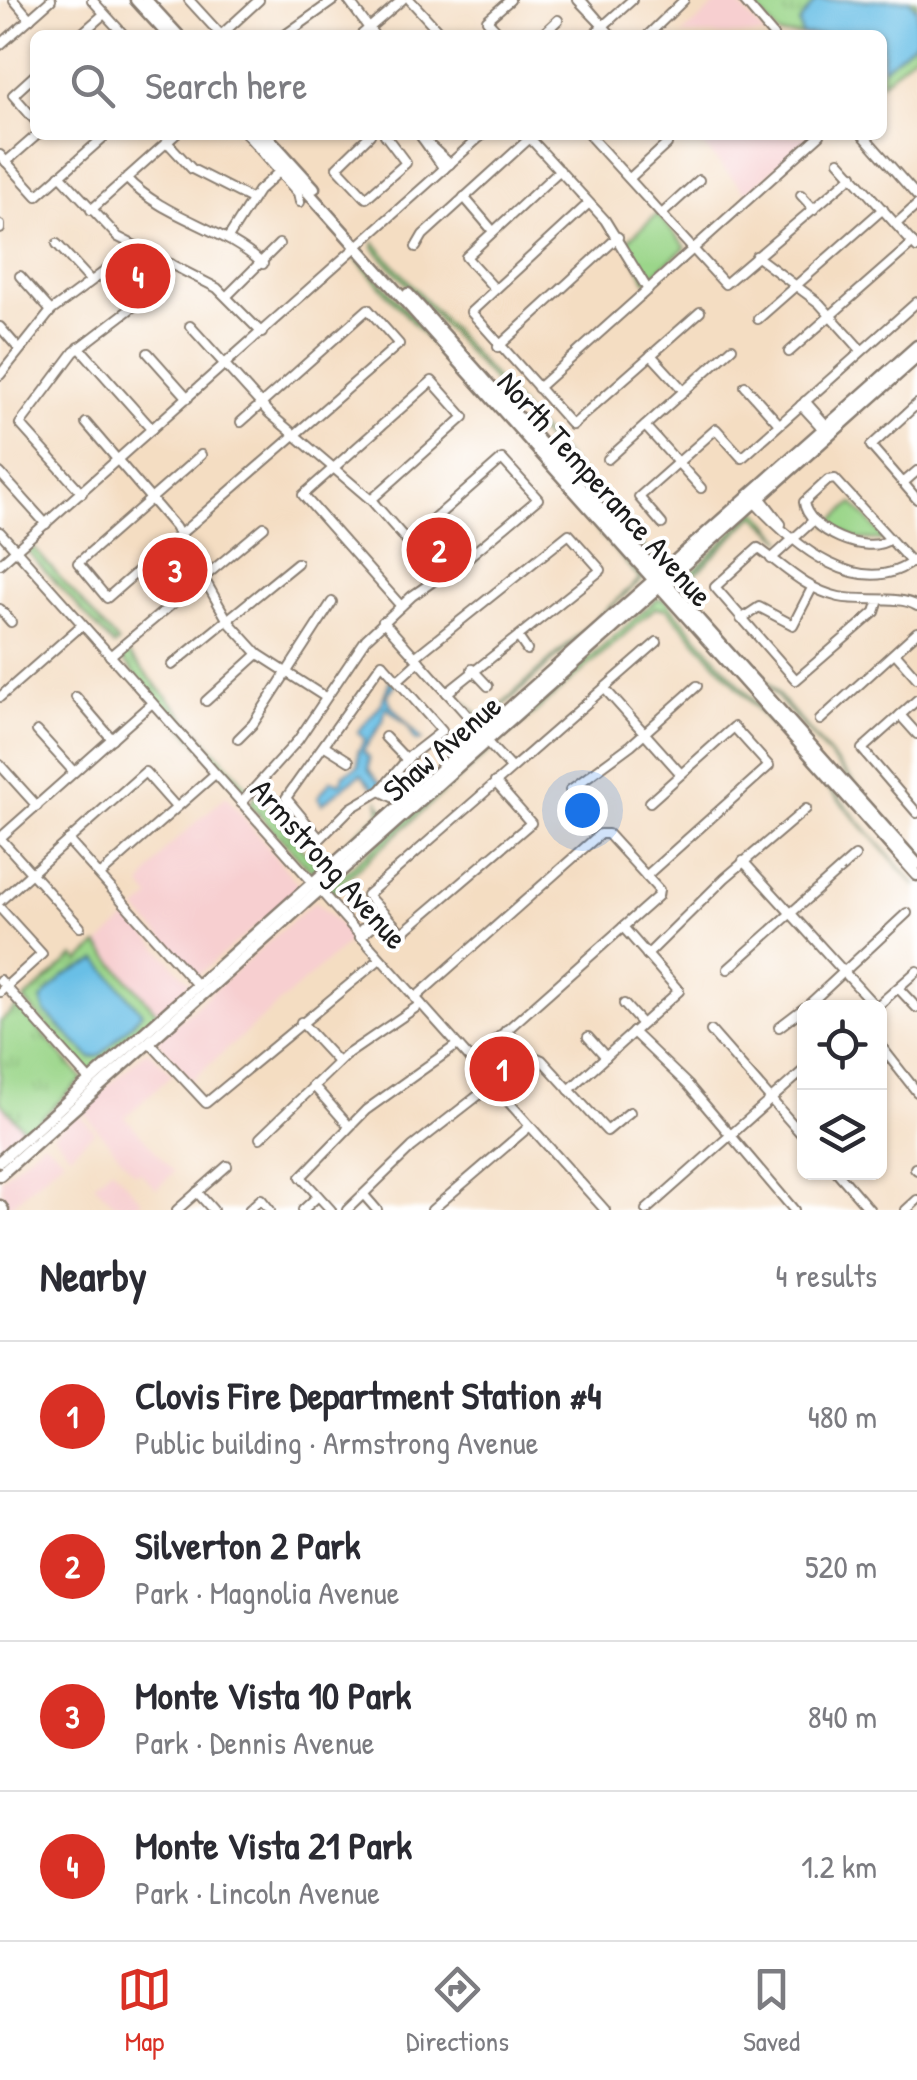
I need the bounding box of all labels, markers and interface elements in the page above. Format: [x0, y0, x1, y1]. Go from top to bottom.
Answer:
search box [30, 30, 887, 140]
icon: search [65, 58, 120, 113]
text: Search here [145, 59, 307, 111]
pin: 4 [106, 238, 170, 314]
street label: North Temperance Avenue [488, 362, 723, 616]
pin: 2 [406, 512, 472, 588]
pin: 3 [142, 532, 208, 608]
street label: Shaw Avenue [373, 684, 510, 811]
street label: Armstrong Avenue [241, 769, 418, 958]
your location [557, 785, 608, 836]
map controls [797, 1000, 887, 1180]
button: locate [797, 1000, 887, 1090]
pin: 1 [470, 1032, 534, 1106]
button: layers [797, 1090, 887, 1180]
text: Nearby [40, 1247, 147, 1304]
text: 4 results [776, 1254, 877, 1297]
text: Clovis Fire Department Station #4 [135, 1369, 601, 1421]
text: 1 [67, 1395, 78, 1438]
text: 480 m [808, 1395, 877, 1438]
text: Public building · Armstrong Avenue [135, 1421, 538, 1464]
text: Silverton 2 Park [135, 1519, 360, 1571]
text: 2 [65, 1545, 80, 1588]
text: 520 m [805, 1545, 877, 1588]
text: Park · Magnolia Avenue [135, 1571, 400, 1614]
text: Monte Vista 10 Park [135, 1669, 411, 1721]
text: 3 [65, 1695, 80, 1738]
text: 840 m [808, 1695, 877, 1738]
text: Park · Dennis Avenue [135, 1721, 375, 1764]
text: Monte Vista 21 Park [135, 1819, 412, 1871]
text: 4 [66, 1845, 79, 1888]
text: 1.2 km [801, 1845, 877, 1888]
text: Park · Lincoln Avenue [135, 1871, 380, 1914]
tab: Map [117, 1962, 172, 2060]
tab: Directions [406, 1962, 509, 2060]
tab: Saved [743, 1962, 800, 2060]

